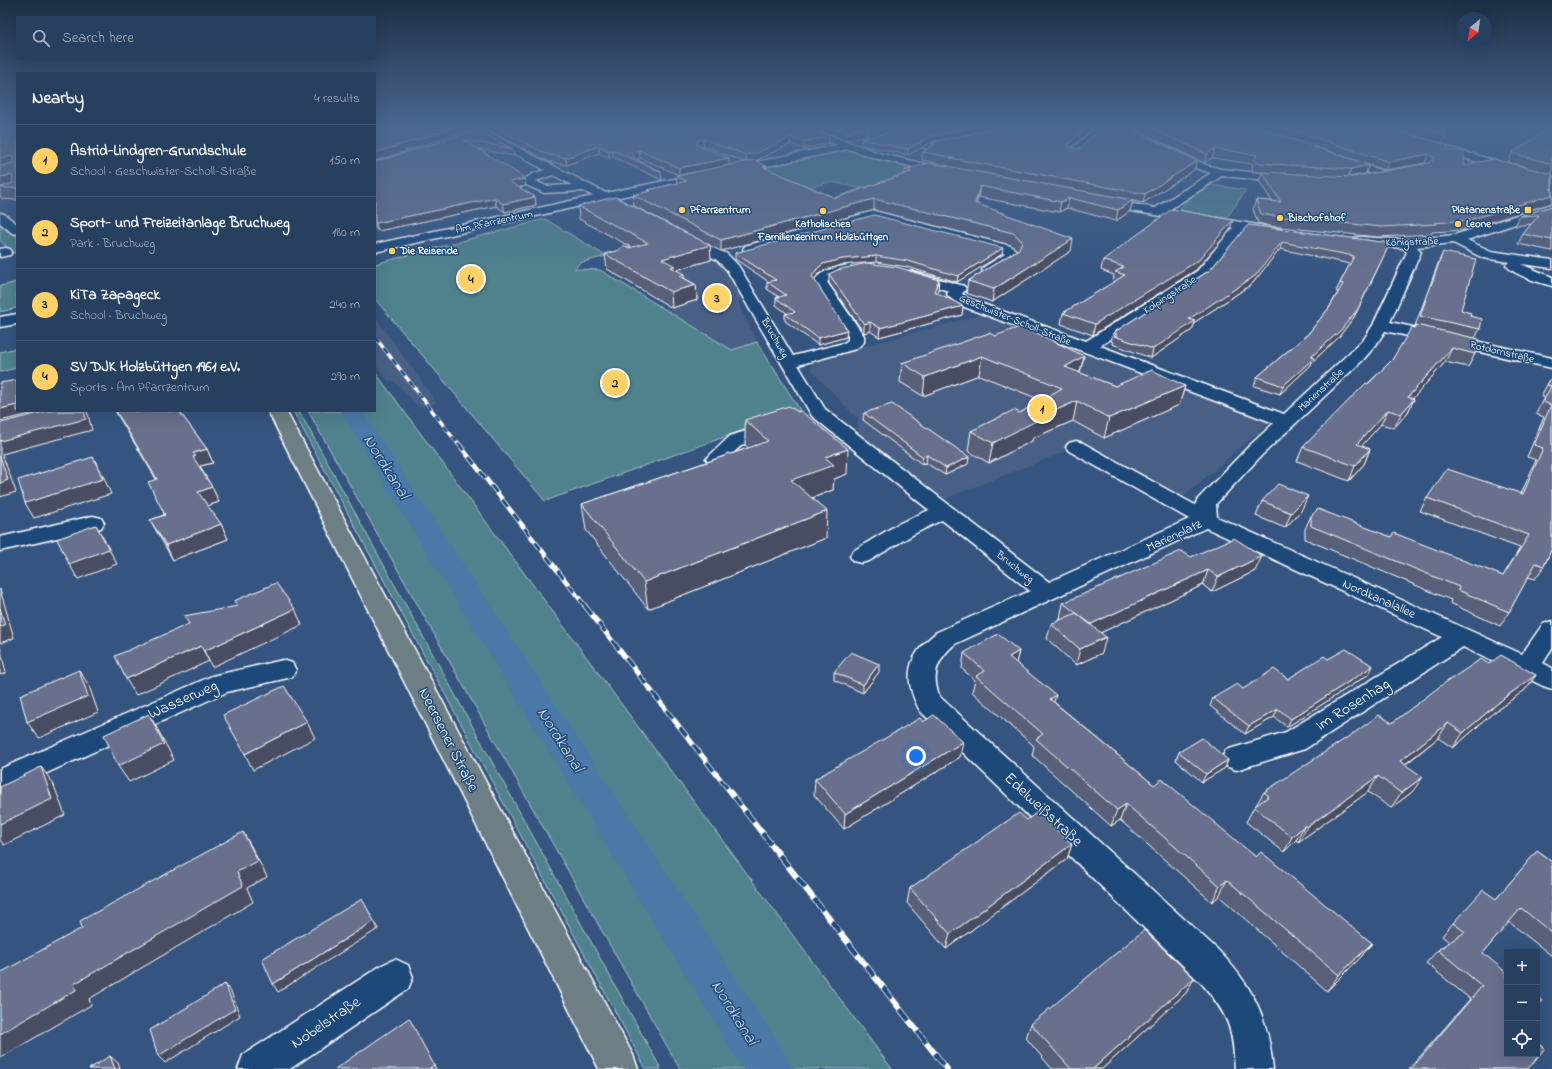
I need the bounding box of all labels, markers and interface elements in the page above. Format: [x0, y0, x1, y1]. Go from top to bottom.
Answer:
north arrow [1456, 12, 1492, 48]
search box [16, 16, 376, 60]
icon: search [30, 27, 52, 49]
text: Search here [62, 27, 134, 49]
text: Nearby [32, 86, 84, 111]
text: 4 results [314, 89, 360, 108]
text: Astrid-Lindgren-Grundschule [70, 140, 246, 162]
text: 1 [43, 151, 47, 170]
text: 150 m [329, 151, 360, 170]
text: School · Geschwister-Scholl-Straße [70, 162, 256, 181]
place label: Pfarrzentrum [689, 202, 751, 218]
place label: Platanenstraße [1451, 202, 1521, 218]
marker: Pfarrzentrum [677, 205, 687, 215]
marker: Platanenstraße [1523, 205, 1533, 215]
street label: Am Pfarrzentrum [454, 206, 535, 238]
marker: Katholisches Familienzentrum Holzbüttgen [818, 206, 828, 216]
place label: Bischofshof [1287, 210, 1346, 226]
text: Sport- und Freizeitanlage Bruchweg [70, 212, 290, 234]
marker: Bischofshof [1275, 213, 1285, 223]
place label: Katholisches Familienzentrum Holzbüttgen [757, 216, 889, 247]
place label: Leone [1466, 216, 1492, 232]
marker: Leone [1453, 219, 1463, 229]
text: 2 [42, 223, 48, 242]
text: 180 m [332, 223, 360, 242]
street label: Königstraße [1385, 233, 1439, 252]
text: Park · Bruchweg [70, 234, 155, 253]
place label: Die Reisende [399, 243, 459, 259]
marker: Die Reisende [387, 246, 397, 256]
pin: 4 [458, 264, 484, 294]
street label: Kolpingstraße [1140, 272, 1200, 319]
pin: 3 [704, 283, 730, 313]
text: KiTa Zapageck [70, 284, 160, 306]
street label: Geschwister-Scholl-Straße [957, 290, 1074, 350]
text: 3 [42, 295, 48, 314]
text: 240 m [329, 295, 360, 314]
text: School · Bruchweg [70, 306, 167, 325]
street label: Bruchweg [756, 314, 793, 362]
street label: Rotdornstraße [1468, 337, 1536, 367]
text: SV DJK Holzbüttgen 1961 e.V. [70, 356, 240, 378]
street label: Marienstraße [1294, 364, 1348, 416]
text: 4 [42, 367, 48, 386]
text: 290 m [331, 367, 360, 386]
pin: 2 [602, 368, 628, 398]
text: Sports · Am Pfarrzentrum [70, 378, 209, 397]
pin: 1 [1029, 394, 1055, 424]
water label: Nordkanal [356, 430, 417, 506]
street label: Marienplatz [1143, 515, 1205, 557]
street label: Bruchweg [991, 546, 1037, 588]
street label: Nordkanalallee [1339, 574, 1419, 624]
street label: Im Rosenhag [1311, 673, 1395, 737]
street label: Wasserweg [144, 674, 222, 726]
street label: Neersener Straße [411, 684, 485, 797]
water label: Nordkanal [530, 703, 591, 779]
your location [906, 746, 926, 766]
street label: Edelweißstraße [998, 767, 1088, 853]
map controls [1504, 949, 1540, 1057]
button: + [1504, 949, 1540, 985]
water label: Nordkanal [704, 976, 765, 1052]
button: − [1504, 985, 1540, 1021]
street label: Nobelstraße [286, 990, 366, 1055]
button: locate [1504, 1021, 1540, 1057]

